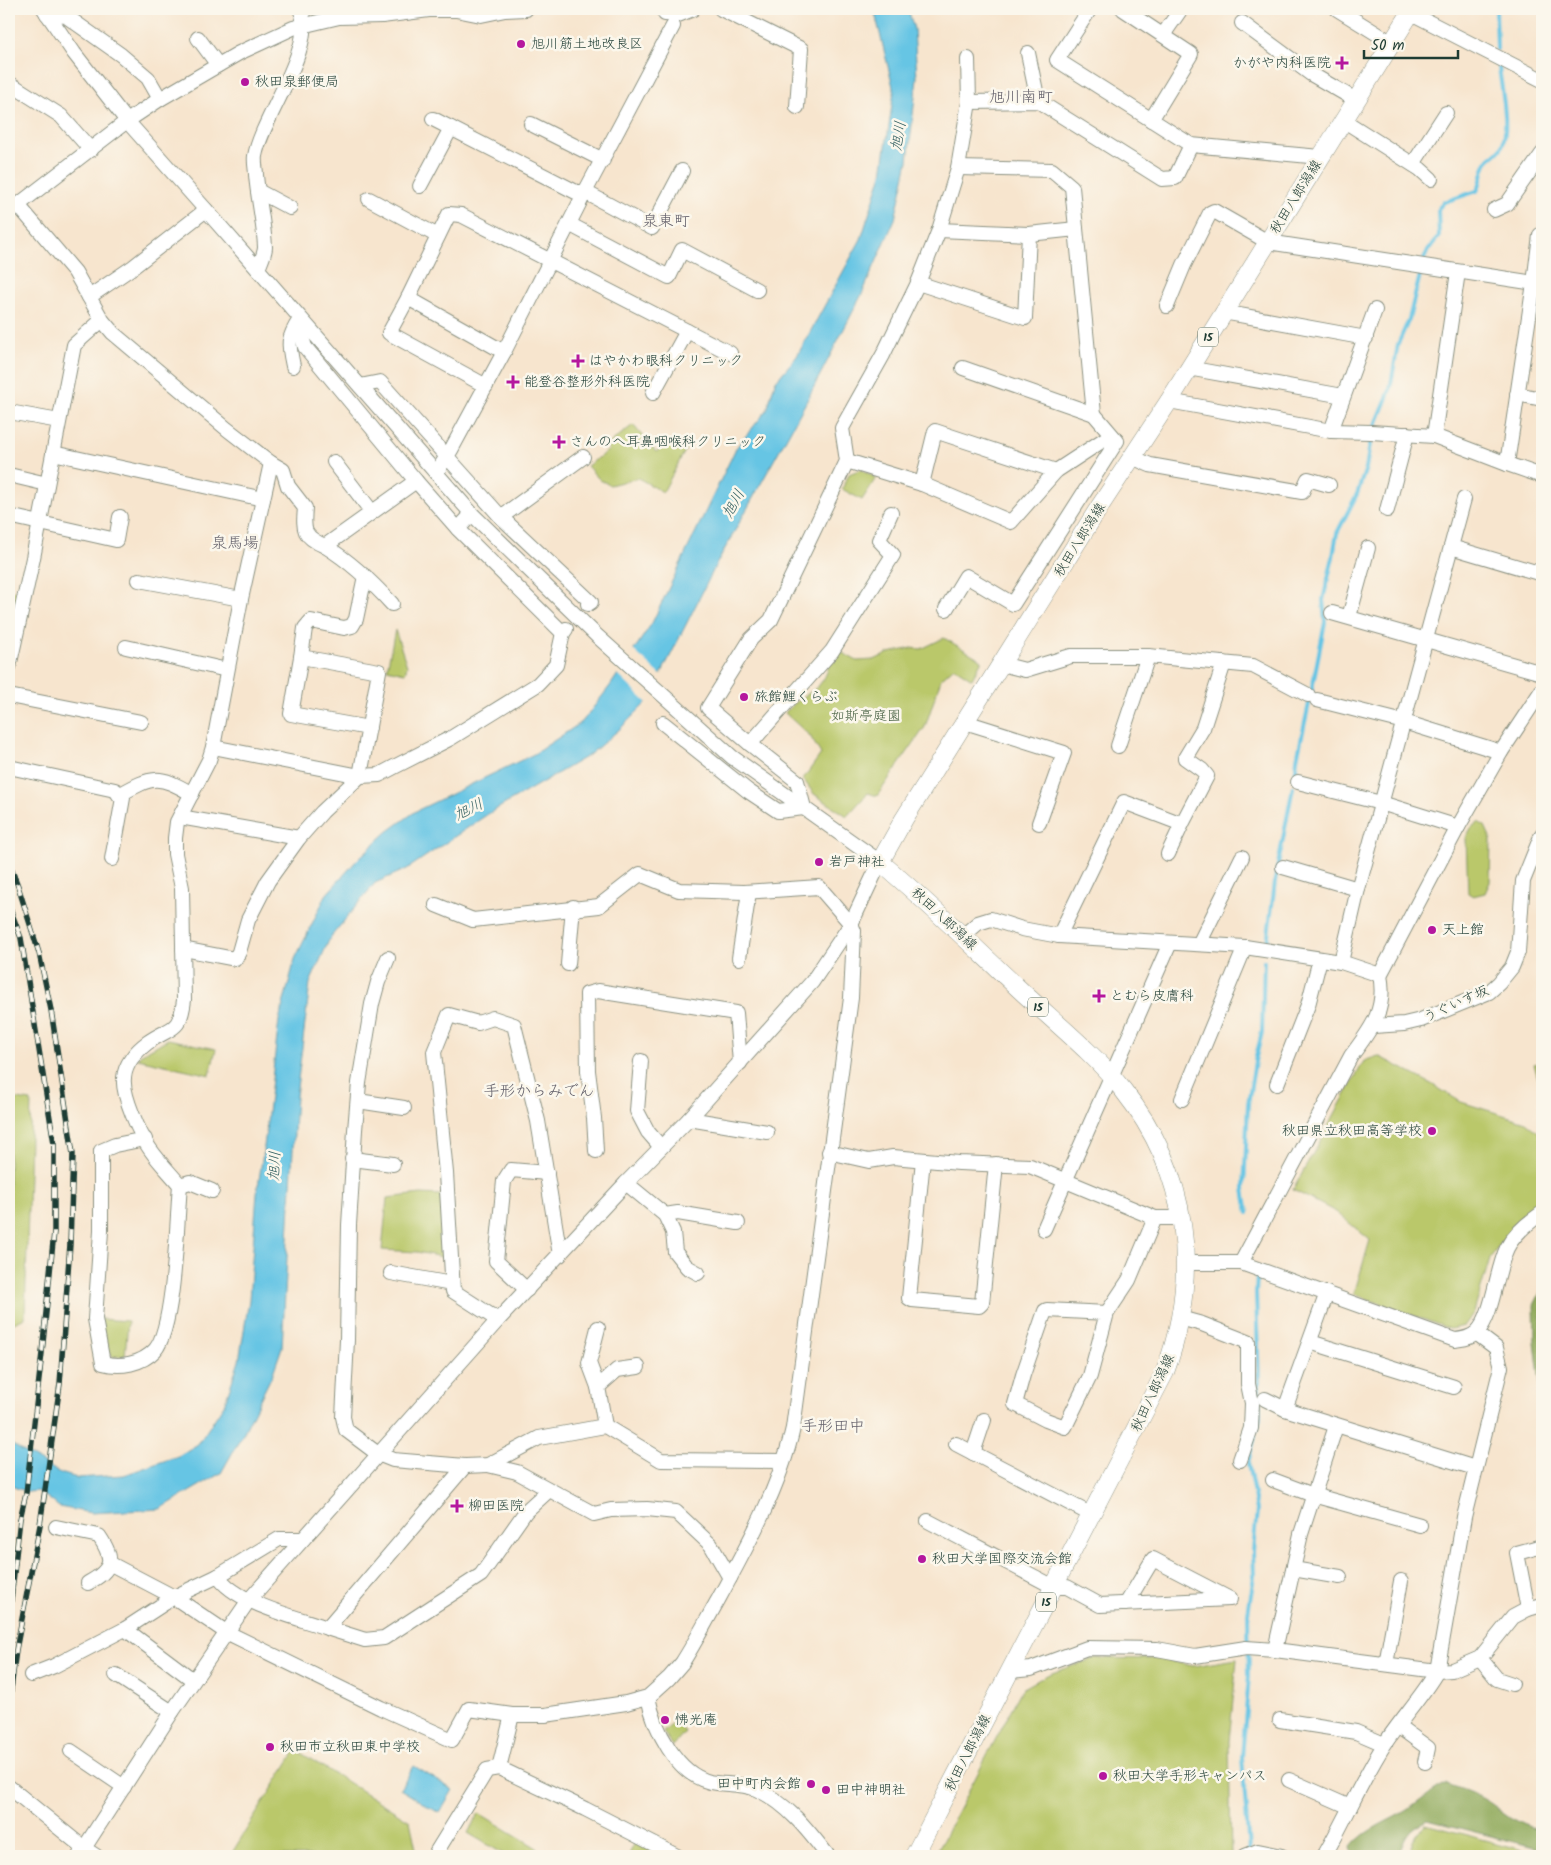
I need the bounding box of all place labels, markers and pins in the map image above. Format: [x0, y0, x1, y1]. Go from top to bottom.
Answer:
place label: 旭川筋土地改良区 [531, 33, 643, 55]
marker: 旭川筋土地改良区 [515, 38, 527, 50]
place label: かがや内科医院 [1233, 52, 1331, 74]
marker: かがや内科医院 [1335, 56, 1349, 70]
place label: 秋田泉郵便局 [255, 71, 339, 93]
marker: 秋田泉郵便局 [239, 76, 251, 88]
place label: はやかわ眼科クリニック [589, 350, 743, 372]
marker: はやかわ眼科クリニック [571, 354, 585, 368]
place label: 能登谷整形外科医院 [524, 371, 650, 393]
marker: 能登谷整形外科医院 [506, 375, 520, 389]
place label: さんのへ耳鼻咽喉科クリニック [570, 431, 766, 453]
marker: さんのへ耳鼻咽喉科クリニック [552, 435, 566, 449]
place label: 旅館鯉くらぶ [754, 686, 838, 708]
marker: 旅館鯉くらぶ [738, 691, 750, 703]
place label: 岩戸神社 [829, 851, 885, 873]
marker: 岩戸神社 [813, 856, 825, 868]
place label: 天上館 [1442, 919, 1484, 941]
marker: 天上館 [1426, 924, 1438, 936]
place label: とむら皮膚科 [1110, 985, 1194, 1007]
marker: とむら皮膚科 [1092, 989, 1106, 1003]
place label: 秋田県立秋田高等学校 [1282, 1120, 1422, 1142]
marker: 秋田県立秋田高等学校 [1426, 1125, 1438, 1137]
place label: 柳田医院 [468, 1495, 524, 1517]
marker: 柳田医院 [450, 1499, 464, 1513]
place label: 秋田大学国際交流会館 [932, 1548, 1072, 1570]
marker: 秋田大学国際交流会館 [916, 1553, 928, 1565]
place label: 怫光庵 [675, 1709, 717, 1731]
marker: 怫光庵 [659, 1714, 671, 1726]
place label: 秋田市立秋田東中学校 [280, 1736, 420, 1758]
marker: 秋田市立秋田東中学校 [264, 1741, 276, 1753]
place label: 秋田大学手形キャンパス [1113, 1765, 1266, 1787]
marker: 秋田大学手形キャンパス [1097, 1770, 1109, 1782]
place label: 田中町内会館 [717, 1773, 801, 1795]
marker: 田中町内会館 [805, 1778, 817, 1790]
place label: 田中神明社 [836, 1779, 906, 1801]
marker: 田中神明社 [820, 1784, 832, 1796]

